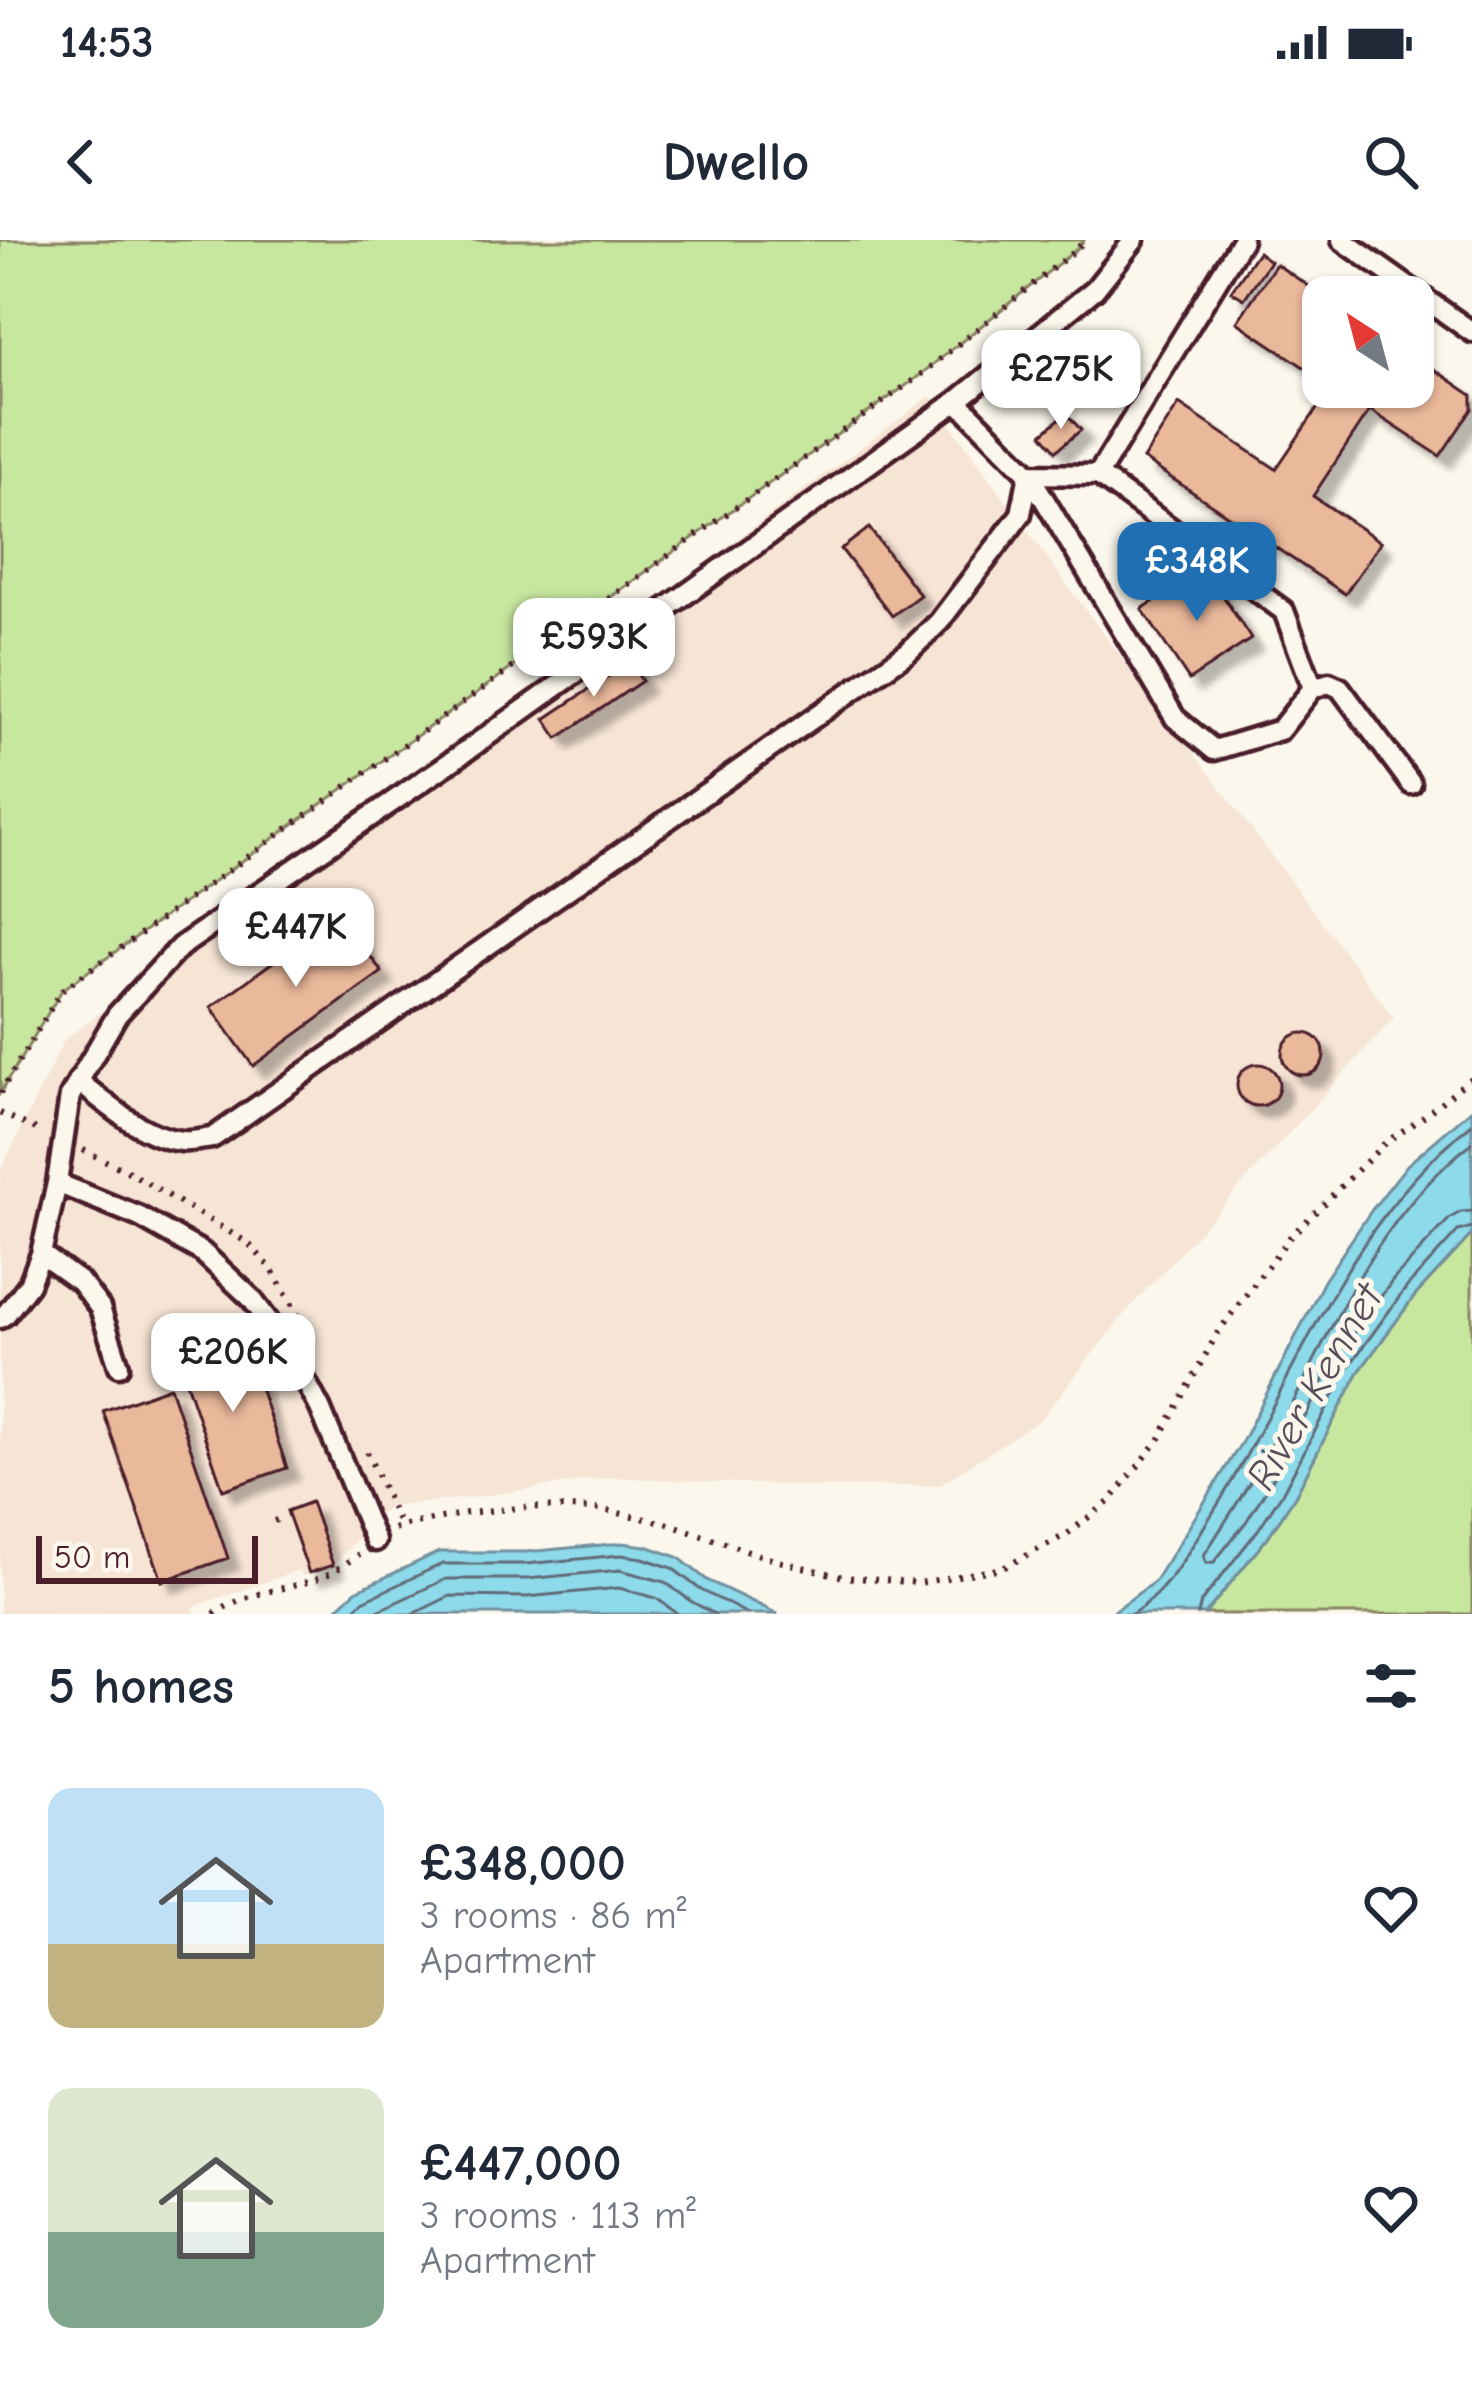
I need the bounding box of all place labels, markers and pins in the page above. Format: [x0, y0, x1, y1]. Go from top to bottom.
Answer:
pin: £275K [977, 330, 1145, 432]
pin: £348K [1113, 522, 1281, 624]
pin: £593K [510, 598, 678, 700]
pin: £447K [212, 888, 380, 990]
pin: £206K [149, 1313, 317, 1415]

